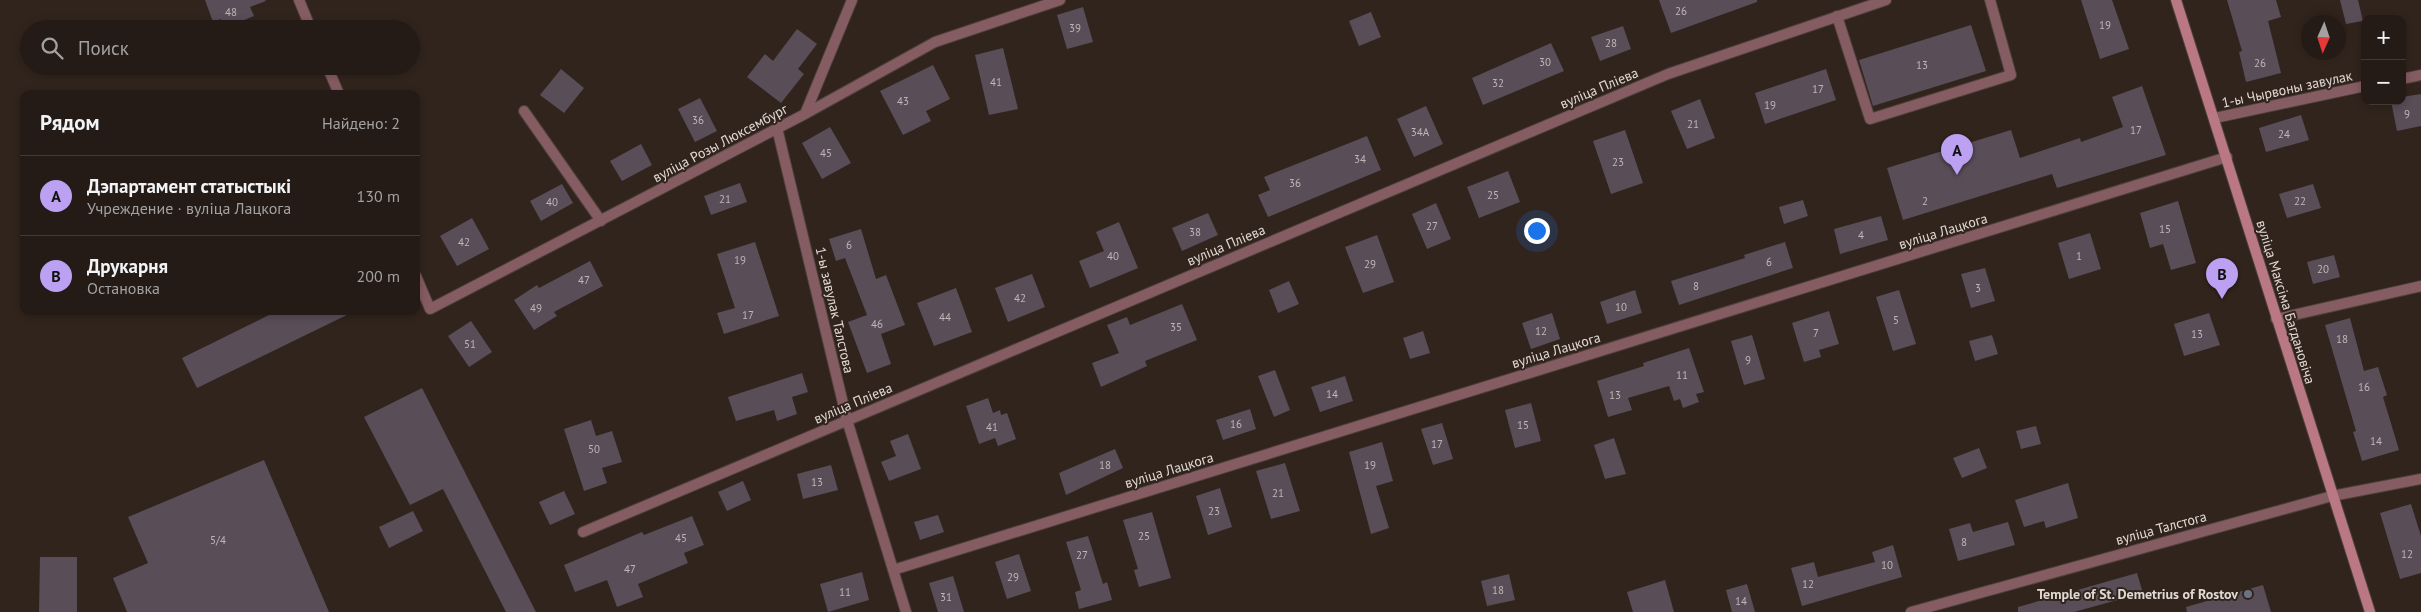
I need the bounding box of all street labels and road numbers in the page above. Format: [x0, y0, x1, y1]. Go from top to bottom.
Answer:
street label: вуліца Пліева [1557, 63, 1641, 113]
street label: 1-ы Чырвоны завулак [2220, 66, 2354, 112]
street label: вуліца Розы Люксембург [649, 99, 791, 186]
street label: вуліца Лацкога [1896, 209, 1990, 253]
street label: вуліца Максіма Багдановіча [2252, 218, 2320, 386]
street label: вуліца Пліева [1184, 220, 1268, 270]
street label: 1-ы завулак Талстова [812, 245, 858, 375]
street label: вуліца Лацкога [1509, 328, 1603, 372]
street label: вуліца Пліева [811, 378, 895, 428]
street label: вуліца Лацкога [1122, 448, 1216, 492]
street label: вуліца Талстога [2114, 507, 2208, 549]

